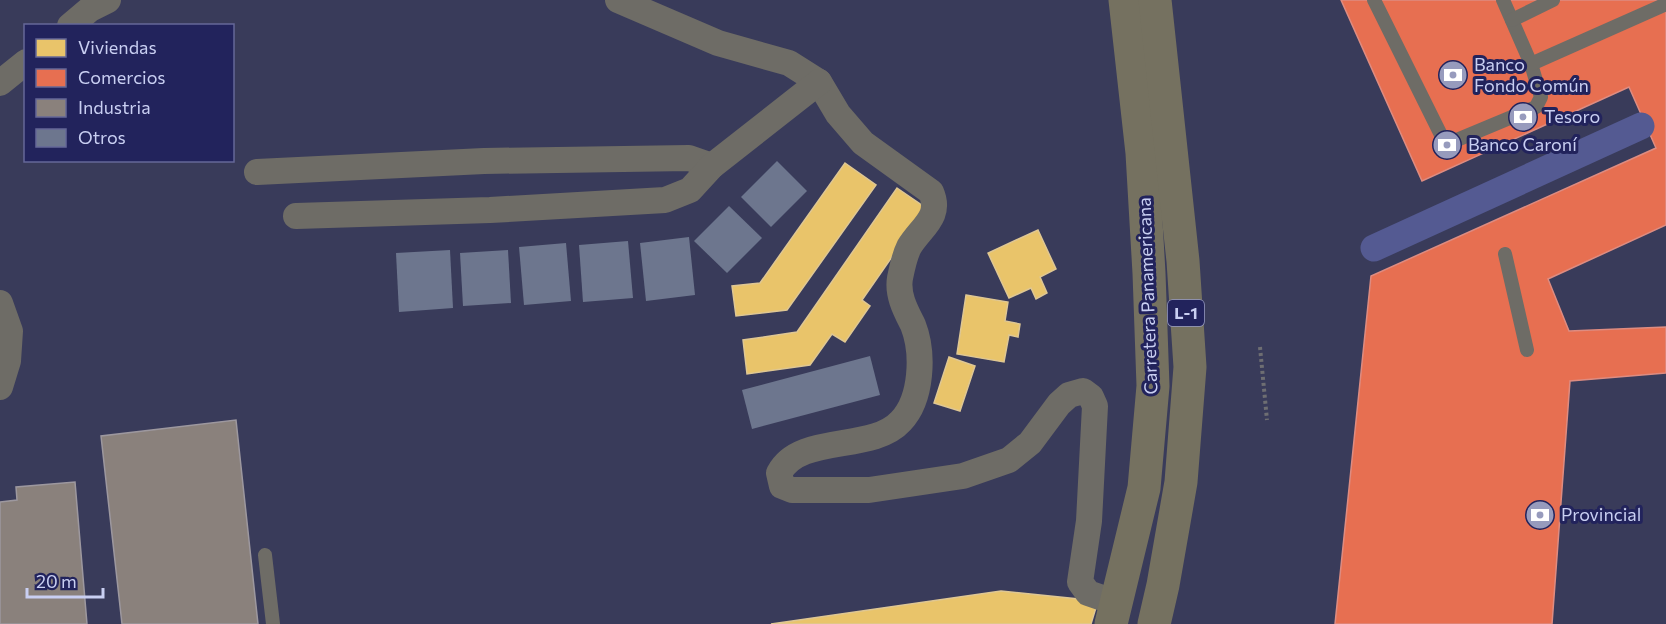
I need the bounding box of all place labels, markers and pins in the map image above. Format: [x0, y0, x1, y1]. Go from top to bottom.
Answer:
place label: Banco Fondo Común [1474, 53, 1589, 96]
bank icon: Banco Fondo Común [1437, 59, 1469, 91]
bank icon: Tesoro [1507, 101, 1539, 133]
place label: Tesoro [1544, 105, 1600, 127]
bank icon: Banco Caroní [1431, 129, 1463, 161]
place label: Banco Caroní [1468, 133, 1578, 155]
bank icon: Provincial [1524, 499, 1556, 531]
place label: Provincial [1561, 503, 1641, 525]

